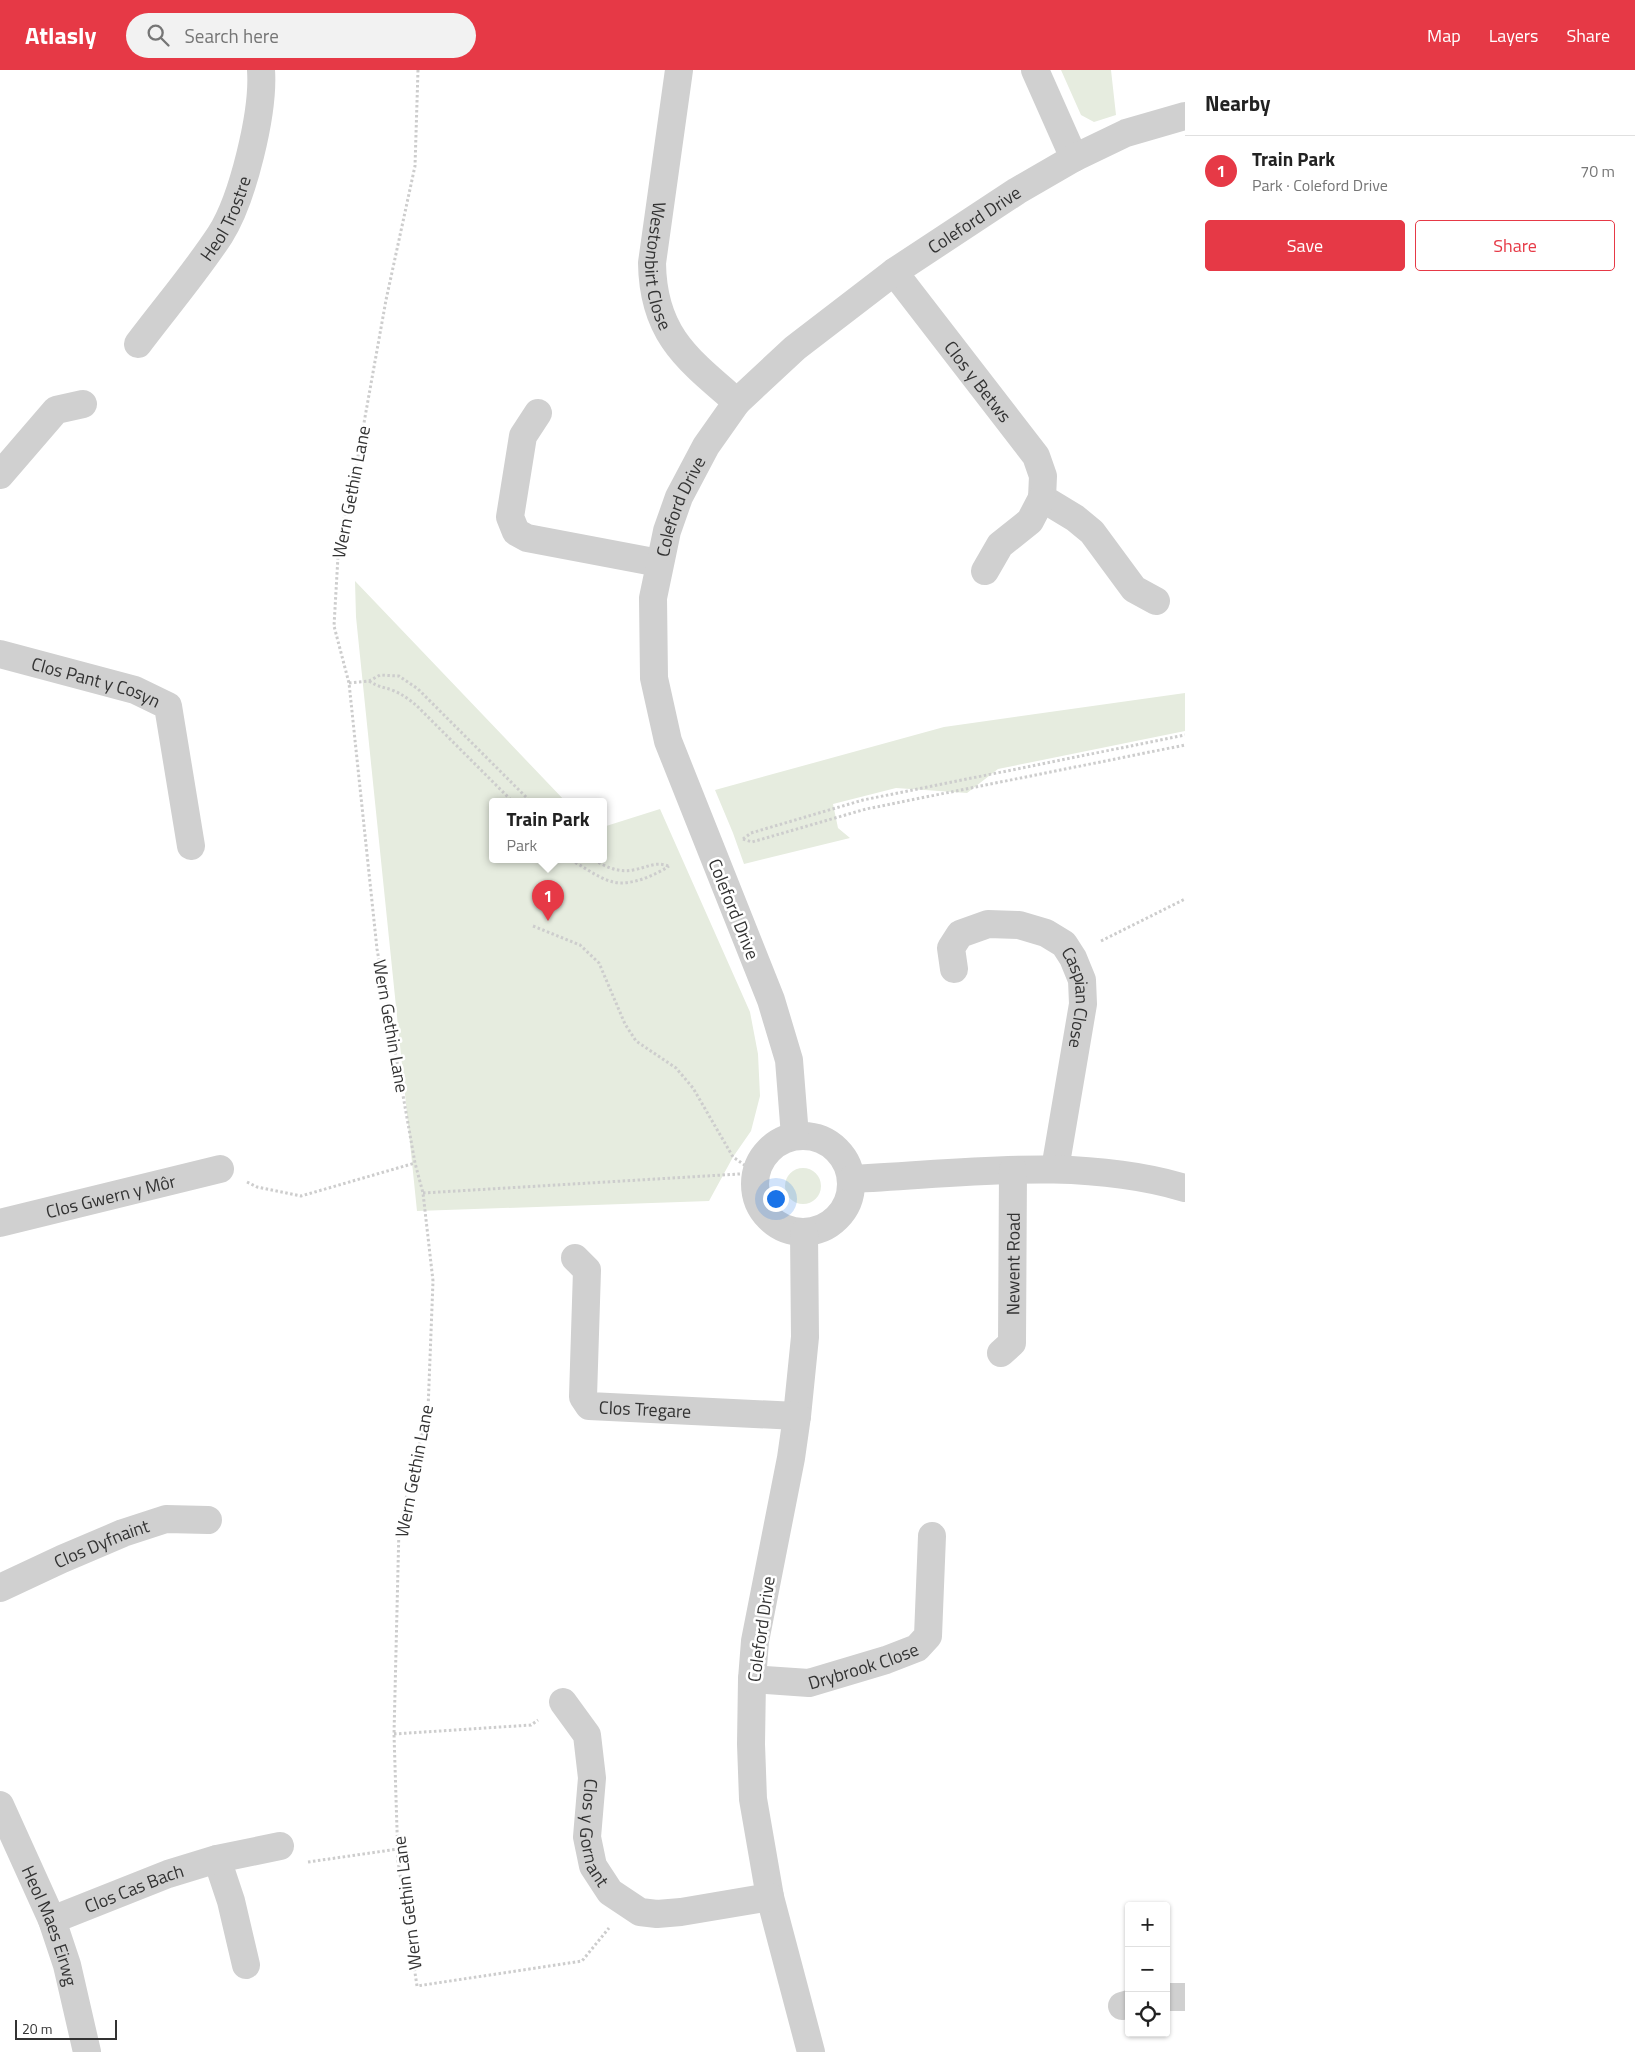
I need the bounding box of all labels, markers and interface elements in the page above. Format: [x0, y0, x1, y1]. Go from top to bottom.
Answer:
search box [126, 13, 476, 58]
text: Atlasly [25, 17, 96, 53]
icon: search [144, 21, 172, 49]
text: Search here [184, 21, 279, 50]
text: Map [1427, 22, 1461, 49]
text: Layers [1489, 22, 1538, 49]
text: Share [1566, 22, 1610, 49]
text: Nearby [1205, 87, 1270, 119]
text: Train Park [1252, 144, 1335, 173]
text: 1 [1217, 159, 1225, 183]
text: 70 m [1580, 159, 1615, 183]
street label: Heol Trostre [193, 172, 257, 266]
text: Park · Coleford Drive [1252, 173, 1388, 197]
street label: Coleford Drive [922, 179, 1026, 260]
street label: Westonbirt Close [638, 200, 679, 335]
button: Save [1205, 220, 1405, 271]
button: Share [1415, 220, 1615, 271]
street label: Clos y Betws [938, 335, 1019, 428]
street label: Wern Gethin Lane [325, 423, 377, 561]
street label: Coleford Drive [648, 451, 712, 559]
street label: Clos Pant y Cosyn [29, 649, 165, 714]
popup [489, 798, 607, 863]
text: Train Park [506, 804, 590, 833]
text: Park [506, 833, 537, 857]
street label: Coleford Drive [702, 855, 766, 963]
pin: 1 [532, 880, 564, 921]
street label: Caspian Close [1055, 941, 1096, 1050]
street label: Wern Gethin Lane [366, 957, 416, 1095]
street label: Clos Gwern y Môr [43, 1167, 178, 1225]
your location [763, 1186, 789, 1212]
street label: Newent Road [999, 1212, 1026, 1315]
street label: Clos Tregare [598, 1393, 692, 1424]
street label: Wern Gethin Lane [388, 1402, 440, 1540]
street label: Clos Dyfnaint [49, 1512, 153, 1575]
street label: Coleford Drive [740, 1574, 782, 1684]
street label: Drybrook Close [805, 1635, 922, 1696]
street label: Clos y Gornant [573, 1778, 617, 1892]
street label: Wern Gethin Lane [385, 1835, 429, 1971]
street label: Clos Cas Bach [80, 1857, 187, 1919]
street label: Heol Maes Eirwg [15, 1861, 85, 1989]
map controls [1125, 1902, 1170, 2037]
button: + [1125, 1902, 1170, 1947]
button: − [1125, 1947, 1170, 1992]
button: locate [1125, 1992, 1170, 2037]
scale bar [15, 2017, 118, 2040]
text: 20 m [22, 2018, 52, 2039]

